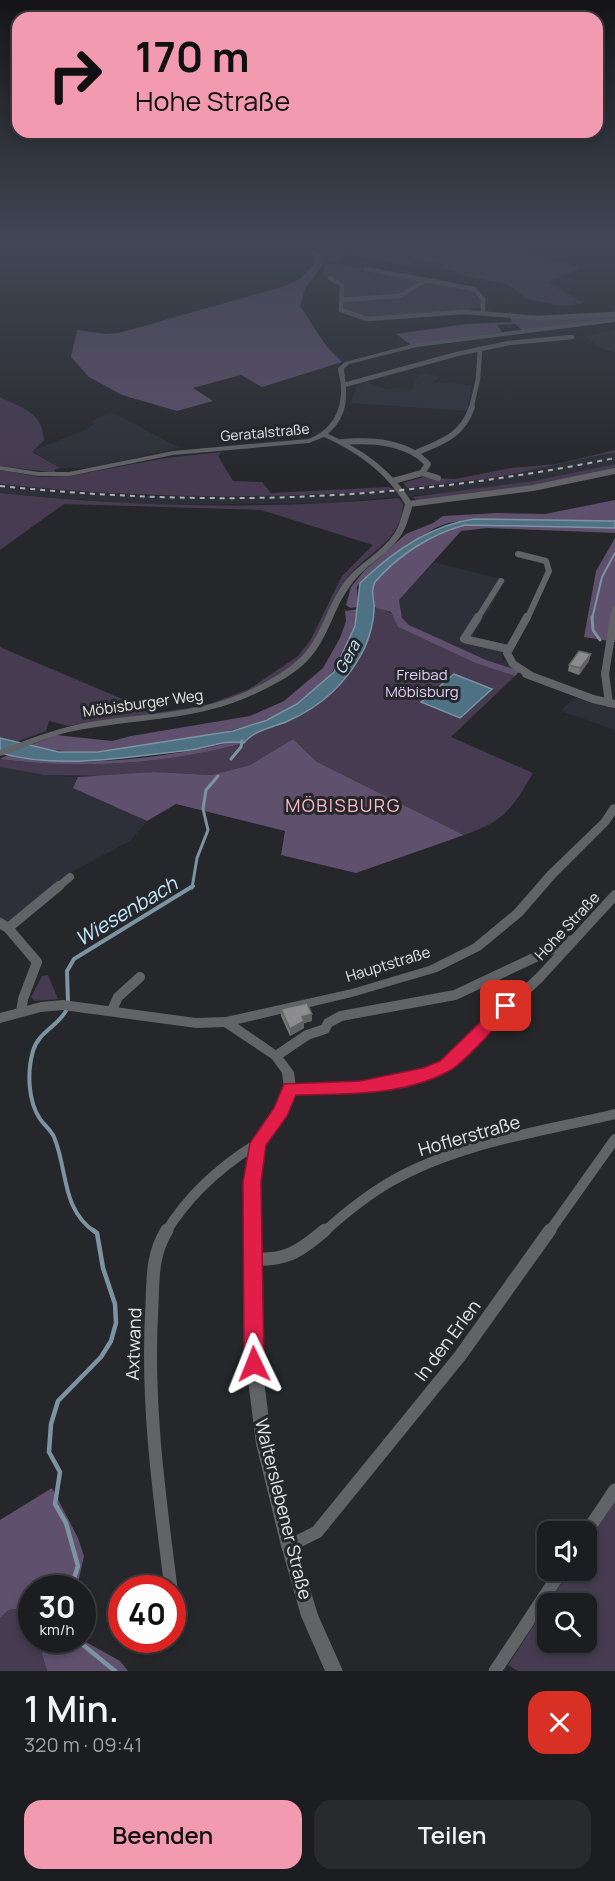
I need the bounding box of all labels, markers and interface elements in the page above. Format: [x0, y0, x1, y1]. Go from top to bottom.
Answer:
text: 170 m [135, 27, 250, 85]
icon: right [36, 36, 114, 114]
text: Hohe Straße [135, 82, 290, 119]
street label: Geratalstraße [220, 419, 310, 445]
water label: Gera [329, 635, 365, 678]
park label: Freibad Möbisburg [385, 664, 459, 702]
street label: Möbisburger Weg [81, 684, 205, 722]
district label: MÖBISBURG [285, 793, 401, 817]
water label: Wiesenbach [70, 869, 183, 952]
street label: Hohe Straße [530, 887, 604, 965]
street label: Hauptstraße [343, 941, 433, 987]
pin [480, 980, 531, 1031]
icon: arrive [489, 989, 522, 1022]
street label: Hoflerstraße [415, 1109, 523, 1161]
street label: In den Erlen [409, 1295, 485, 1385]
street label: Axtwand [120, 1307, 146, 1381]
position arrow [222, 1332, 286, 1396]
street label: Walterslebener Straße [250, 1416, 318, 1602]
map controls [537, 1521, 597, 1653]
button: sound [537, 1521, 597, 1581]
speed limit sign: 40 [108, 1575, 186, 1653]
text: 30 [38, 1586, 76, 1627]
button: search [537, 1593, 597, 1653]
text: km/h [40, 1619, 74, 1640]
text: 1 Min. [24, 1684, 119, 1733]
button: close [528, 1691, 591, 1754]
text: 320 m · 09:41 [24, 1731, 142, 1758]
button: Beenden [24, 1800, 302, 1869]
button: Teilen [314, 1800, 591, 1869]

